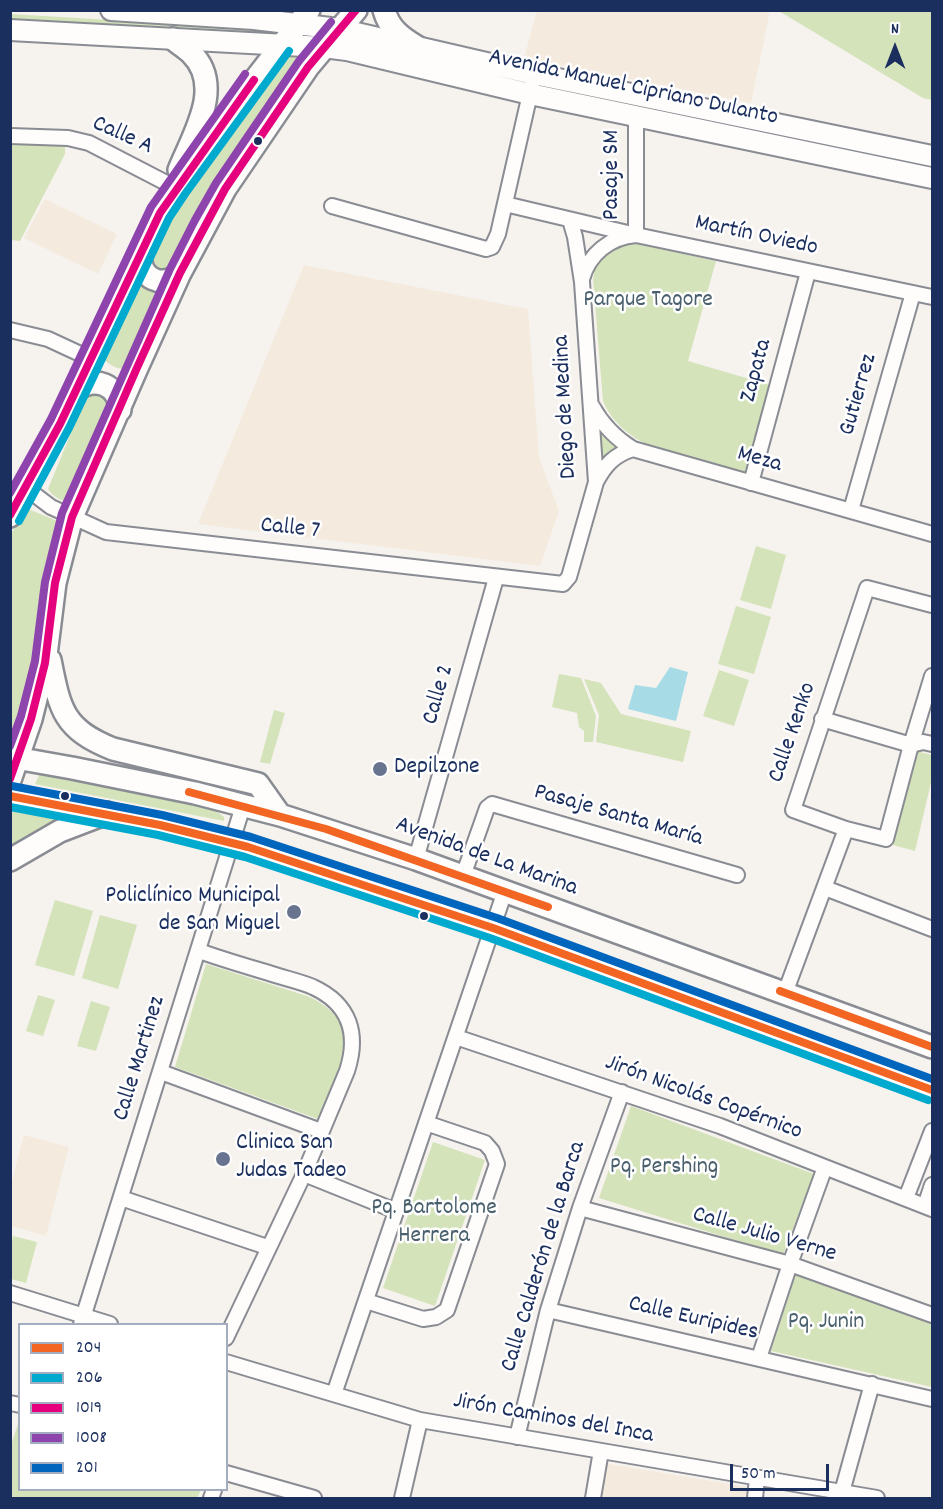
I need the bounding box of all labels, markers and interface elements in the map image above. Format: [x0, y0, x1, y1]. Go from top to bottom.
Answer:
north arrow [865, 18, 925, 78]
text: N [891, 18, 899, 41]
street label: Avenida Manuel Cipriano Dulanto [486, 44, 780, 134]
street label: Calle A [87, 111, 157, 163]
street label: Pasaje SM [600, 130, 628, 220]
unlabelled marker [252, 135, 264, 147]
street label: Martín Oviedo [692, 210, 820, 264]
park label: Parque Tagore [583, 288, 713, 316]
street label: Diego de Medina [549, 334, 585, 480]
street label: Zapata [736, 336, 780, 406]
street label: Gutierrez [835, 351, 885, 439]
street label: Meza [733, 441, 785, 481]
street label: Calle 7 [259, 513, 321, 547]
street label: Calle 2 [418, 662, 462, 728]
street label: Calle Kenko [763, 679, 825, 787]
place label: Depilzone [394, 755, 480, 783]
marker: Depilzone [371, 760, 389, 778]
street label: Pasaje Santa María [530, 779, 706, 855]
unlabelled marker [59, 790, 71, 802]
street label: Avenida de La Marina [391, 812, 581, 904]
place label: Policlínico Municipal de San Miguel [105, 884, 280, 940]
marker: Policlínico Municipal de San Miguel [285, 903, 303, 921]
unlabelled marker [418, 910, 430, 922]
street label: Calle Martinez [108, 993, 174, 1125]
street label: Jirón Nicolás Copérnico [600, 1050, 806, 1148]
place label: Clinica San Judas Tadeo [236, 1131, 347, 1187]
street label: Calle Calderón de la Barca [496, 1138, 594, 1376]
marker: Clinica San Judas Tadeo [214, 1150, 232, 1168]
park label: Pq. Pershing [610, 1155, 718, 1183]
park label: Pq. Bartolome Herrera [371, 1196, 497, 1252]
street label: Calle Julio Verne [689, 1202, 839, 1270]
street label: Calle Euripides [625, 1291, 761, 1349]
park label: Pq. Junin [788, 1310, 864, 1338]
legend [18, 1323, 228, 1491]
text: 204 [76, 1336, 101, 1361]
text: 206 [76, 1366, 103, 1391]
street label: Jirón Caminos del Inca [450, 1388, 656, 1452]
text: 1019 [76, 1396, 102, 1421]
text: 1008 [76, 1426, 107, 1451]
scale bar [733, 1452, 832, 1490]
text: 201 [76, 1456, 98, 1481]
text: 50 m [741, 1462, 776, 1487]

